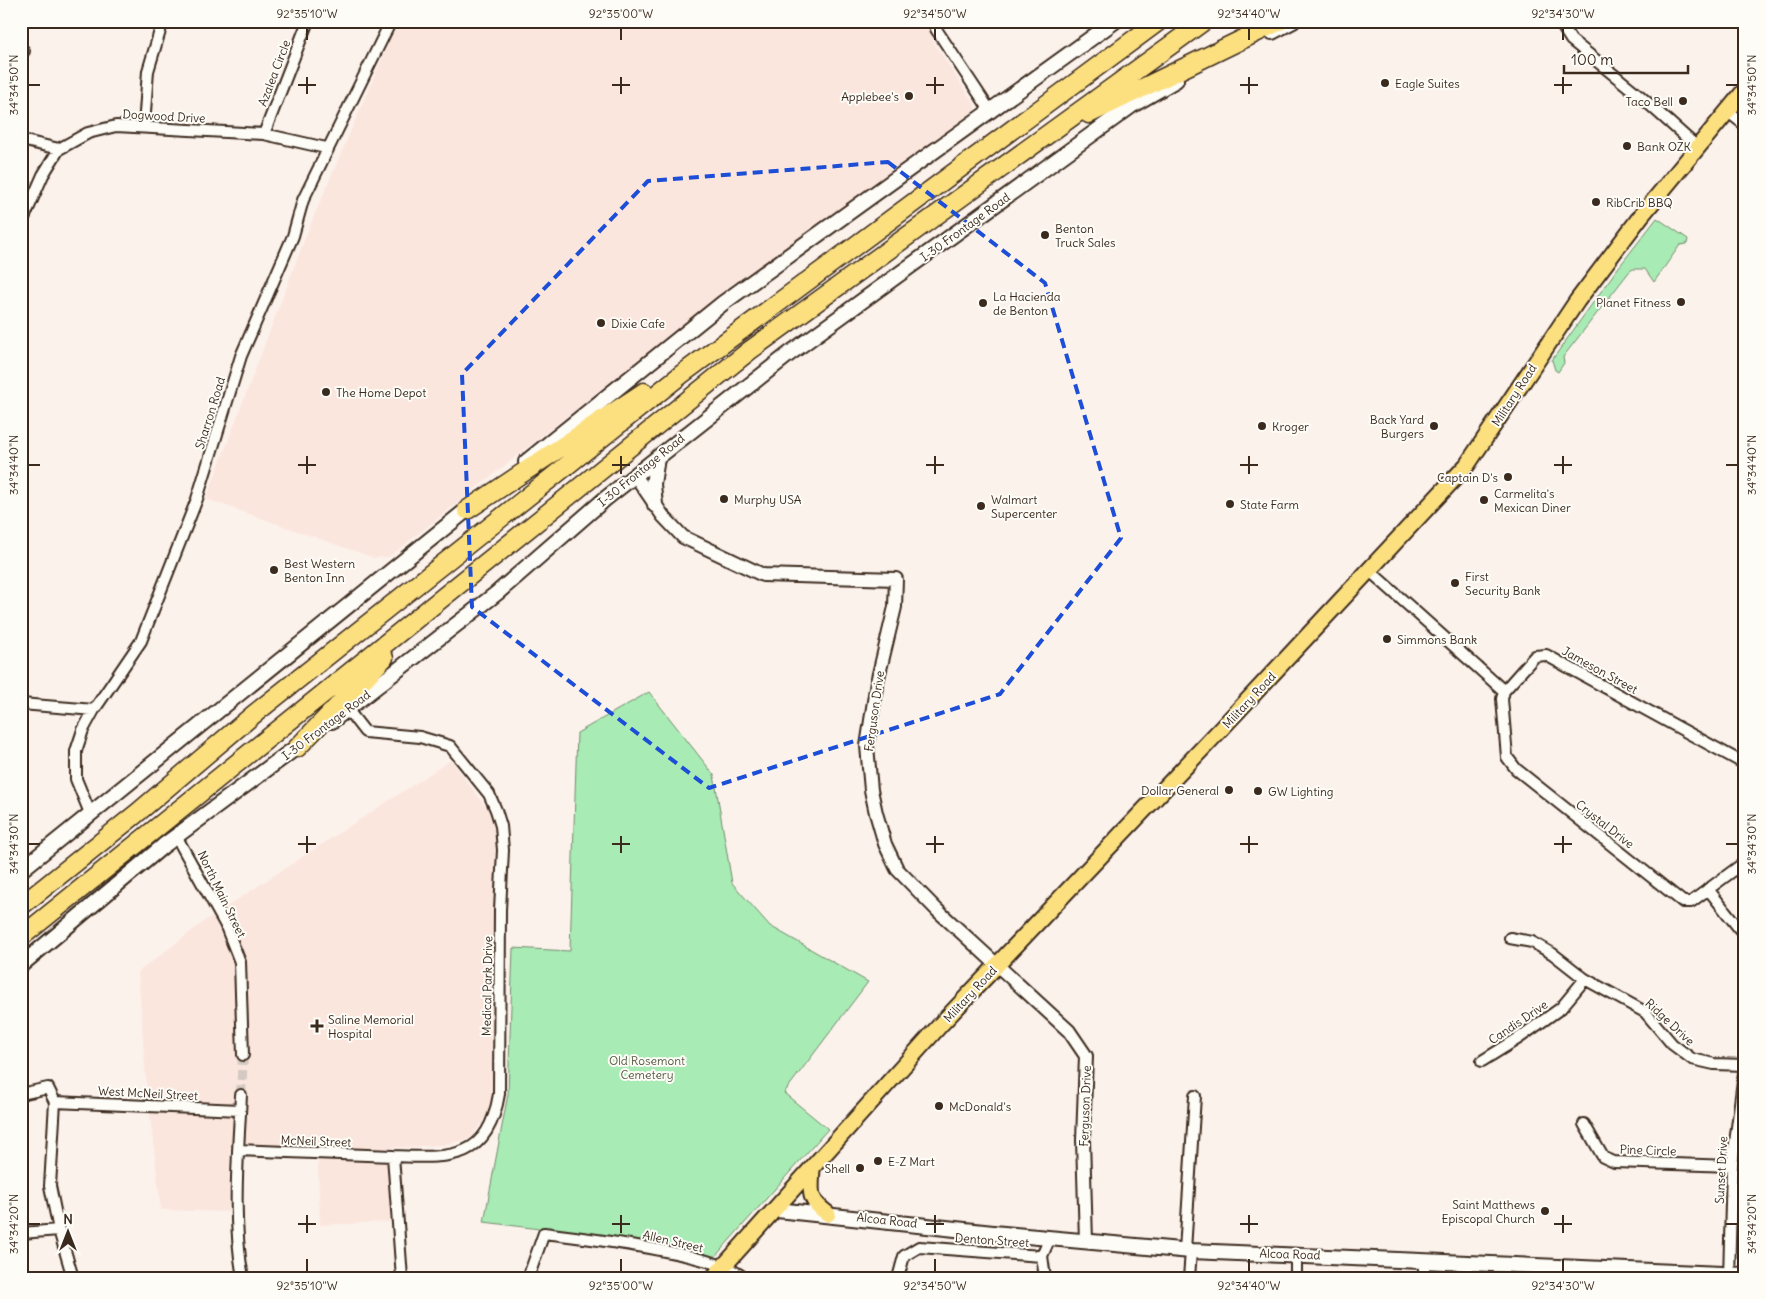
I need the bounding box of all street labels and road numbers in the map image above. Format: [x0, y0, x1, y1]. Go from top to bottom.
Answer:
street label: Azalea Circle [255, 38, 293, 108]
street label: Dogwood Drive [122, 106, 206, 126]
street label: I-30 Frontage Road [917, 189, 1013, 265]
street label: Military Road [1488, 361, 1540, 429]
street label: Sharron Road [192, 375, 228, 451]
street label: I-30 Frontage Road [595, 431, 687, 509]
street label: Jameson Street [1560, 643, 1640, 697]
street label: Military Road [1219, 669, 1279, 731]
street label: Ferguson Drive [861, 670, 887, 752]
street label: I-30 Frontage Road [279, 687, 373, 763]
street label: Crystal Drive [1573, 797, 1637, 851]
street label: North Main Street [195, 848, 249, 940]
street label: Medical Park Drive [479, 936, 495, 1036]
street label: Military Road [940, 963, 1000, 1025]
street label: Ridge Drive [1642, 995, 1698, 1049]
street label: Candis Drive [1486, 997, 1550, 1047]
street label: Ferguson Drive [1076, 1065, 1094, 1147]
street label: West McNeil Street [98, 1083, 198, 1103]
street label: McNeil Street [280, 1132, 352, 1150]
street label: Sunset Drive [1712, 1136, 1730, 1204]
street label: Pine Circle [1619, 1142, 1677, 1158]
street label: Alcoa Road [856, 1209, 918, 1231]
street label: Allen Street [641, 1227, 705, 1255]
street label: Denton Street [954, 1230, 1030, 1250]
street label: Alcoa Road [1259, 1245, 1321, 1263]

